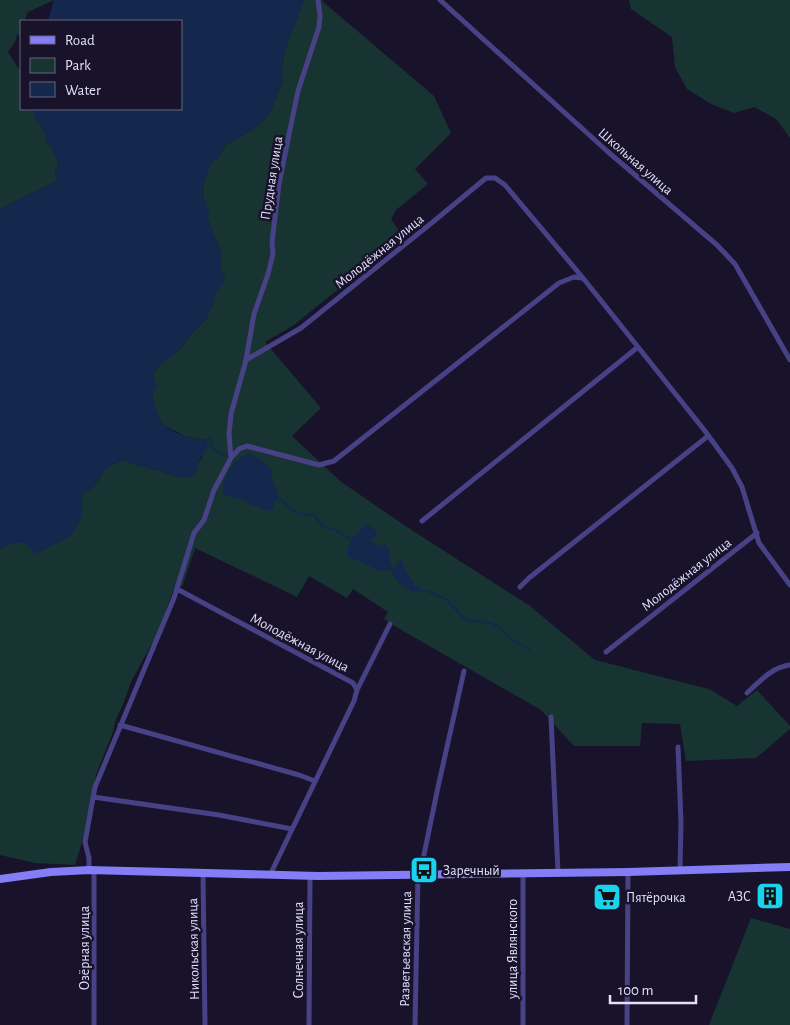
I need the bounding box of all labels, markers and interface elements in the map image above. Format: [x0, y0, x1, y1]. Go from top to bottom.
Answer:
legend [20, 20, 182, 110]
text: Road [65, 33, 95, 48]
text: Park [65, 58, 91, 73]
text: Water [65, 83, 101, 98]
street label: Школьная улица [595, 126, 676, 198]
street label: Прудная улица [258, 135, 286, 221]
street label: Молодёжная улица [333, 212, 427, 292]
street label: Молодёжная улица [639, 535, 735, 614]
street label: Молодёжная улица [248, 611, 352, 675]
bus stop icon: Заречный [409, 855, 439, 885]
place label: Заречный [443, 864, 500, 878]
building icon: АЗС [755, 881, 785, 911]
supermarket icon: Пятёрочка [592, 882, 622, 912]
street label: Разветьевская улица [398, 890, 414, 1007]
place label: АЗС [728, 890, 751, 904]
place label: Пятёрочка [626, 891, 686, 905]
street label: Никольская улица [186, 897, 202, 1000]
street label: улица Являнского [506, 899, 520, 1000]
street label: Солнечная улица [292, 901, 306, 998]
street label: Озёрная улица [78, 905, 92, 990]
scale bar [610, 972, 696, 1004]
text: 100 m [618, 983, 653, 998]

